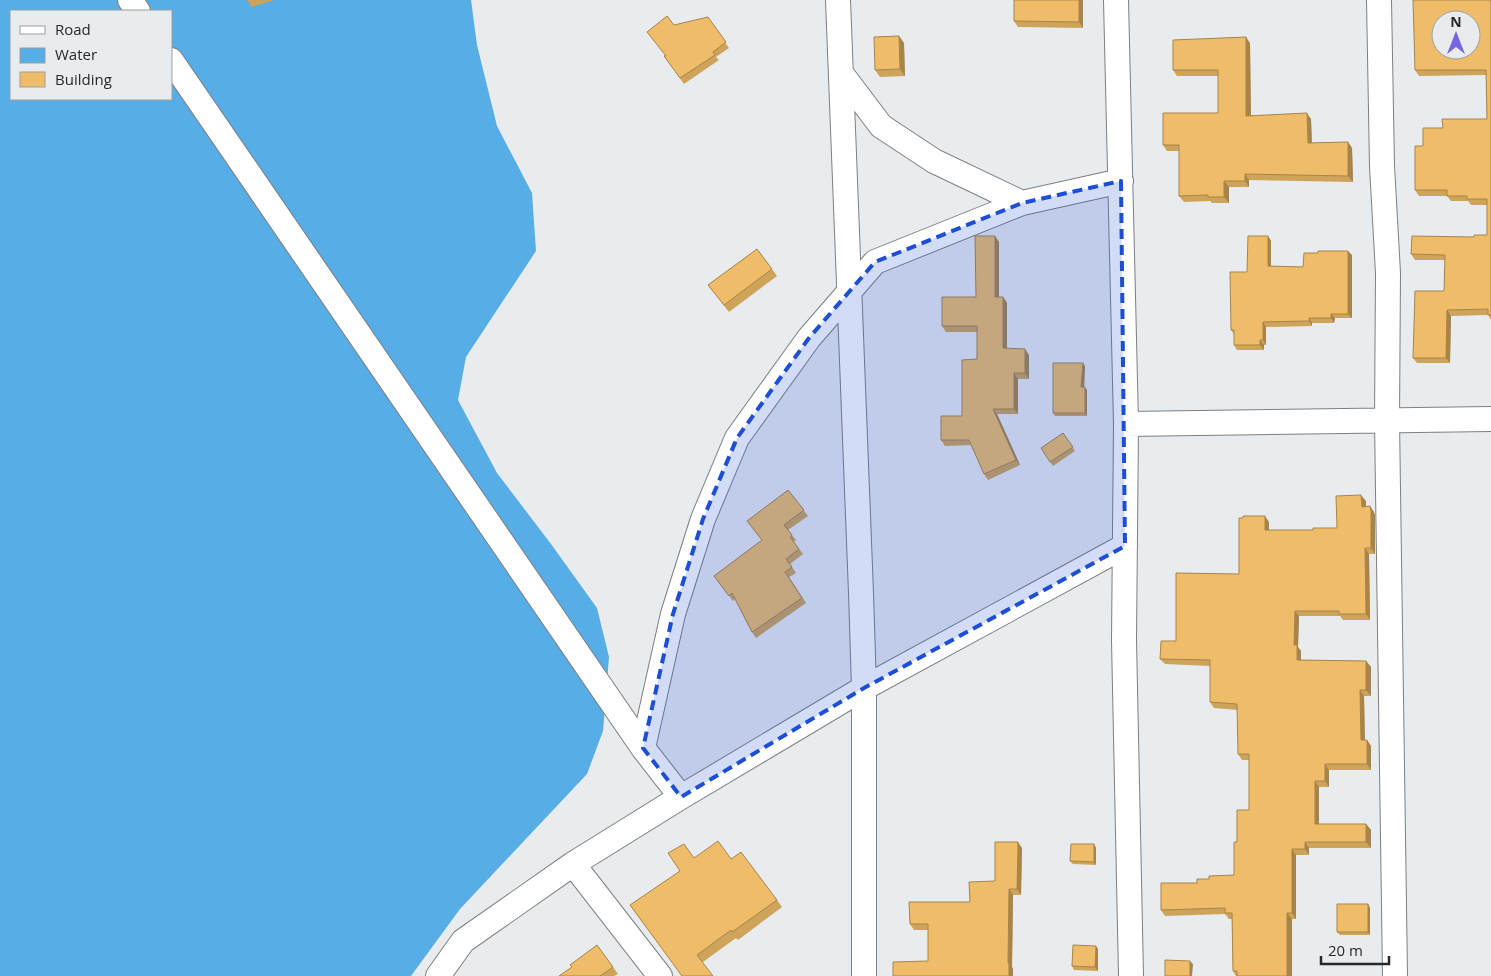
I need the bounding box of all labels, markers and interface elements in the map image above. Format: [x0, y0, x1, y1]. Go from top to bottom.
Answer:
legend [10, 10, 172, 100]
north arrow [1431, 10, 1481, 60]
text: N [1450, 12, 1462, 31]
text: Road [55, 19, 91, 39]
text: Water [55, 44, 97, 64]
text: Building [55, 69, 112, 89]
scale bar [1321, 934, 1388, 966]
text: 20 m [1328, 940, 1363, 960]

